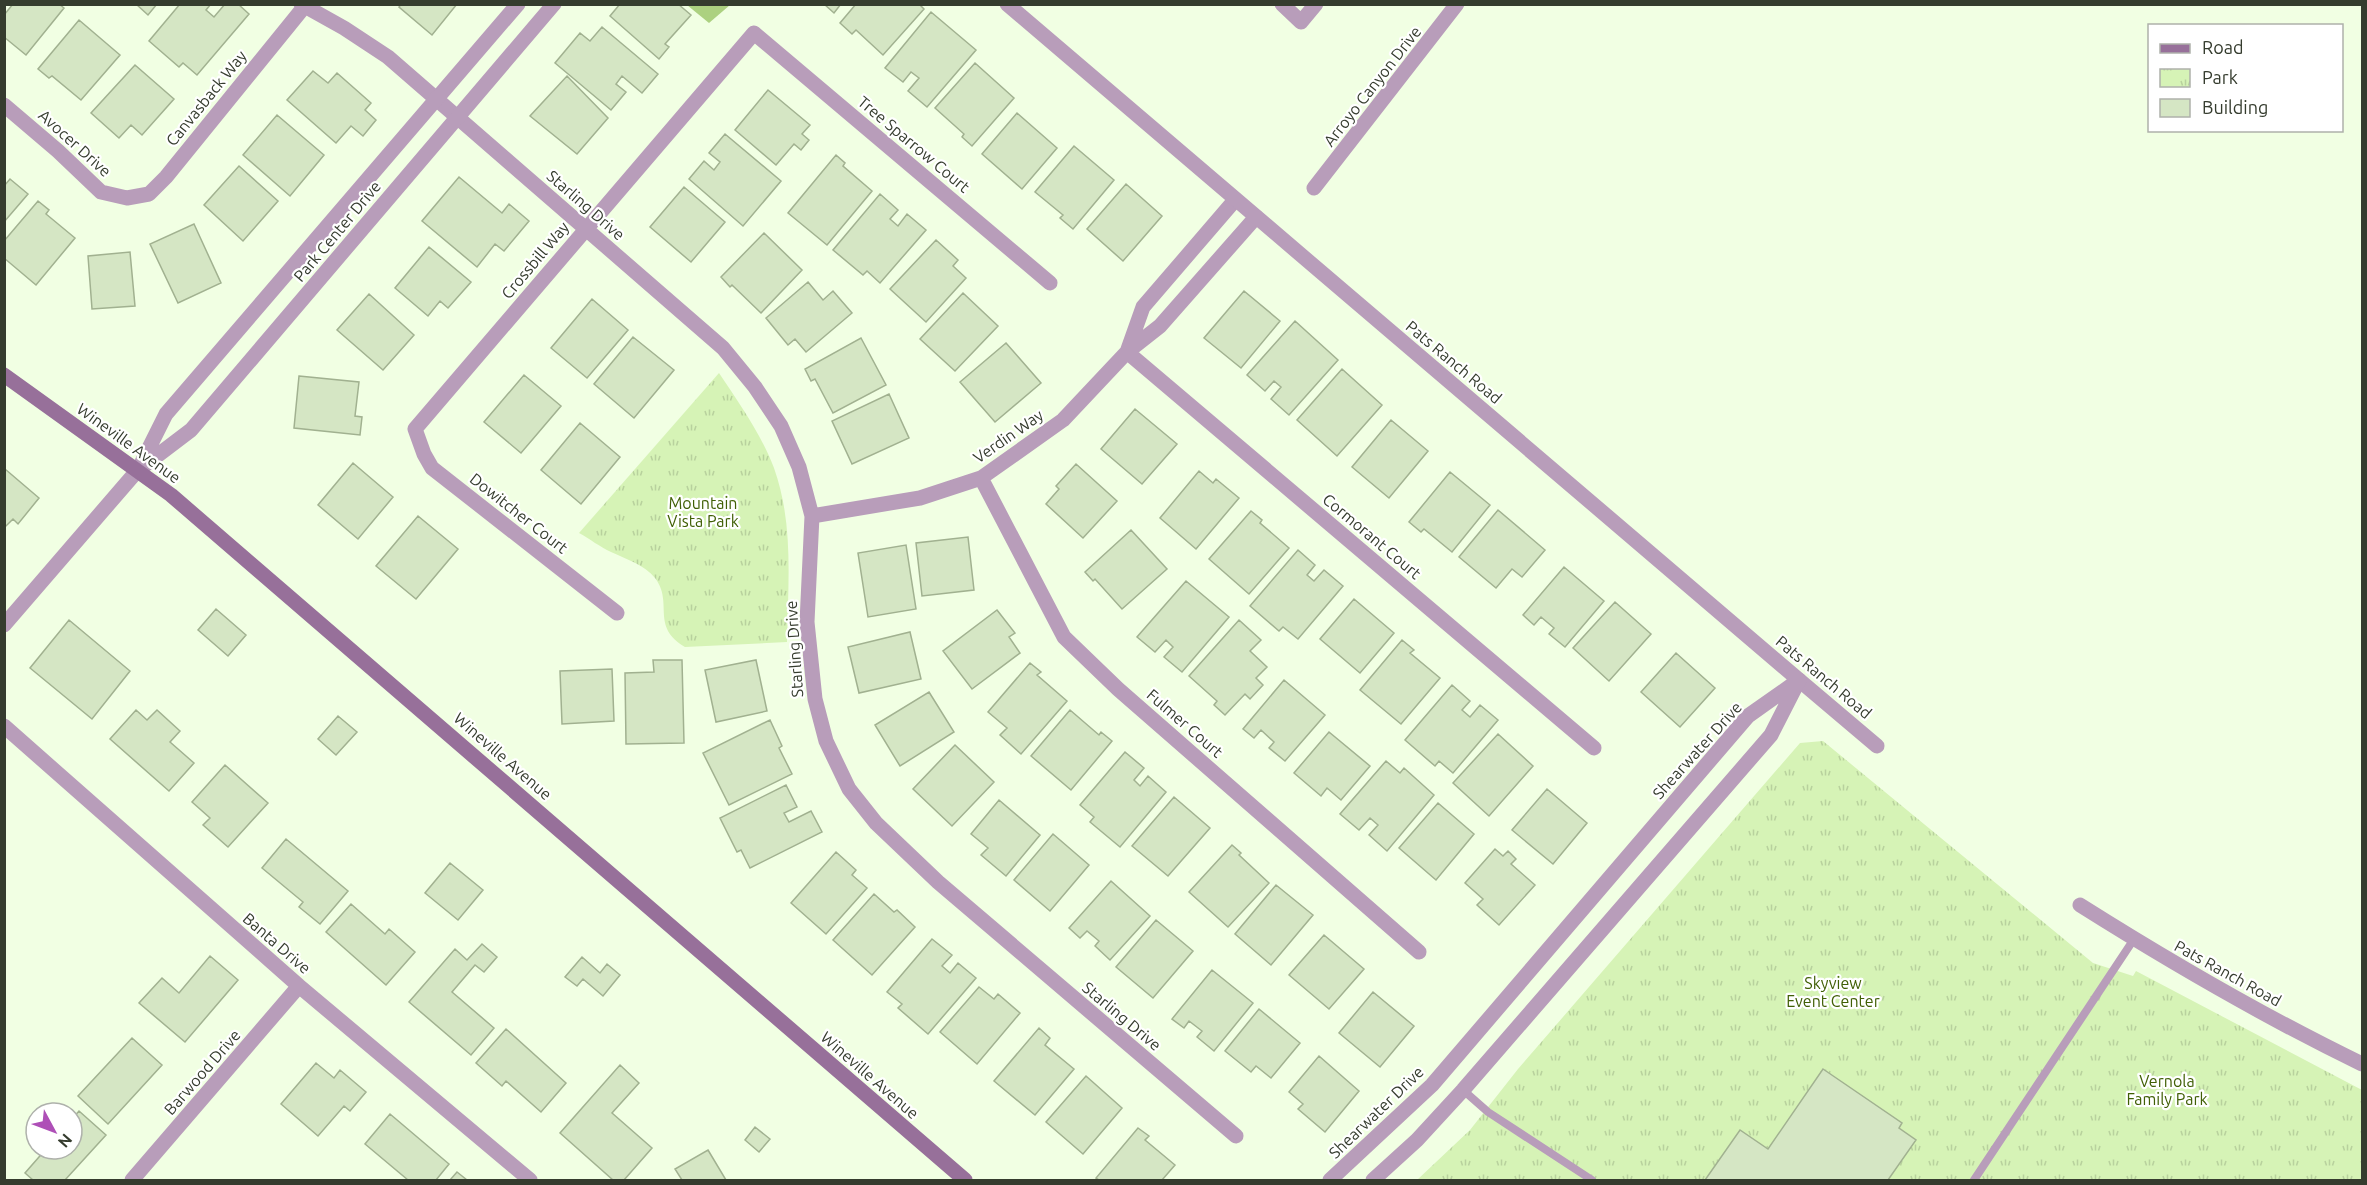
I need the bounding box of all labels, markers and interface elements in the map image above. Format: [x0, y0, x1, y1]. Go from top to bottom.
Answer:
street label: Arroyo Canyon Drive [1320, 22, 1424, 150]
legend [2148, 24, 2343, 132]
text: Road [2202, 37, 2244, 57]
street label: Canvasback Way [162, 47, 250, 149]
text: Park [2202, 67, 2238, 87]
street label: Tree Sparrow Court [855, 92, 974, 196]
text: Building [2202, 97, 2268, 117]
street label: Avocer Drive [35, 106, 115, 180]
street label: Starling Drive [544, 166, 628, 244]
street label: Park Center Drive [290, 177, 384, 285]
street label: Crossbill Way [498, 218, 573, 302]
street label: Pats Ranch Road [1403, 317, 1505, 407]
street label: Wineville Avenue [74, 399, 184, 487]
street label: Verdin Way [970, 405, 1047, 467]
street label: Dowitcher Court [467, 469, 572, 557]
street label: Cormorant Court [1319, 490, 1425, 583]
park label: Mountain Vista Park [667, 494, 739, 530]
street label: Starling Drive [782, 600, 806, 698]
street label: Pats Ranch Road [1773, 632, 1875, 722]
street label: Fulmer Court [1143, 685, 1227, 761]
street label: Shearwater Drive [1649, 698, 1745, 802]
street label: Wineville Avenue [451, 709, 555, 803]
street label: Banta Drive [240, 909, 314, 977]
street label: Pats Ranch Road [2172, 936, 2284, 1010]
park label: Skyview Event Center [1786, 974, 1880, 1010]
street label: Starling Drive [1079, 978, 1165, 1054]
street label: Barwood Drive [160, 1026, 244, 1118]
street label: Wineville Avenue [818, 1028, 922, 1122]
street label: Shearwater Drive [1325, 1062, 1427, 1162]
park label: Vernola Family Park [2126, 1072, 2208, 1108]
north arrow [24, 1101, 84, 1161]
text: N [55, 1130, 76, 1151]

